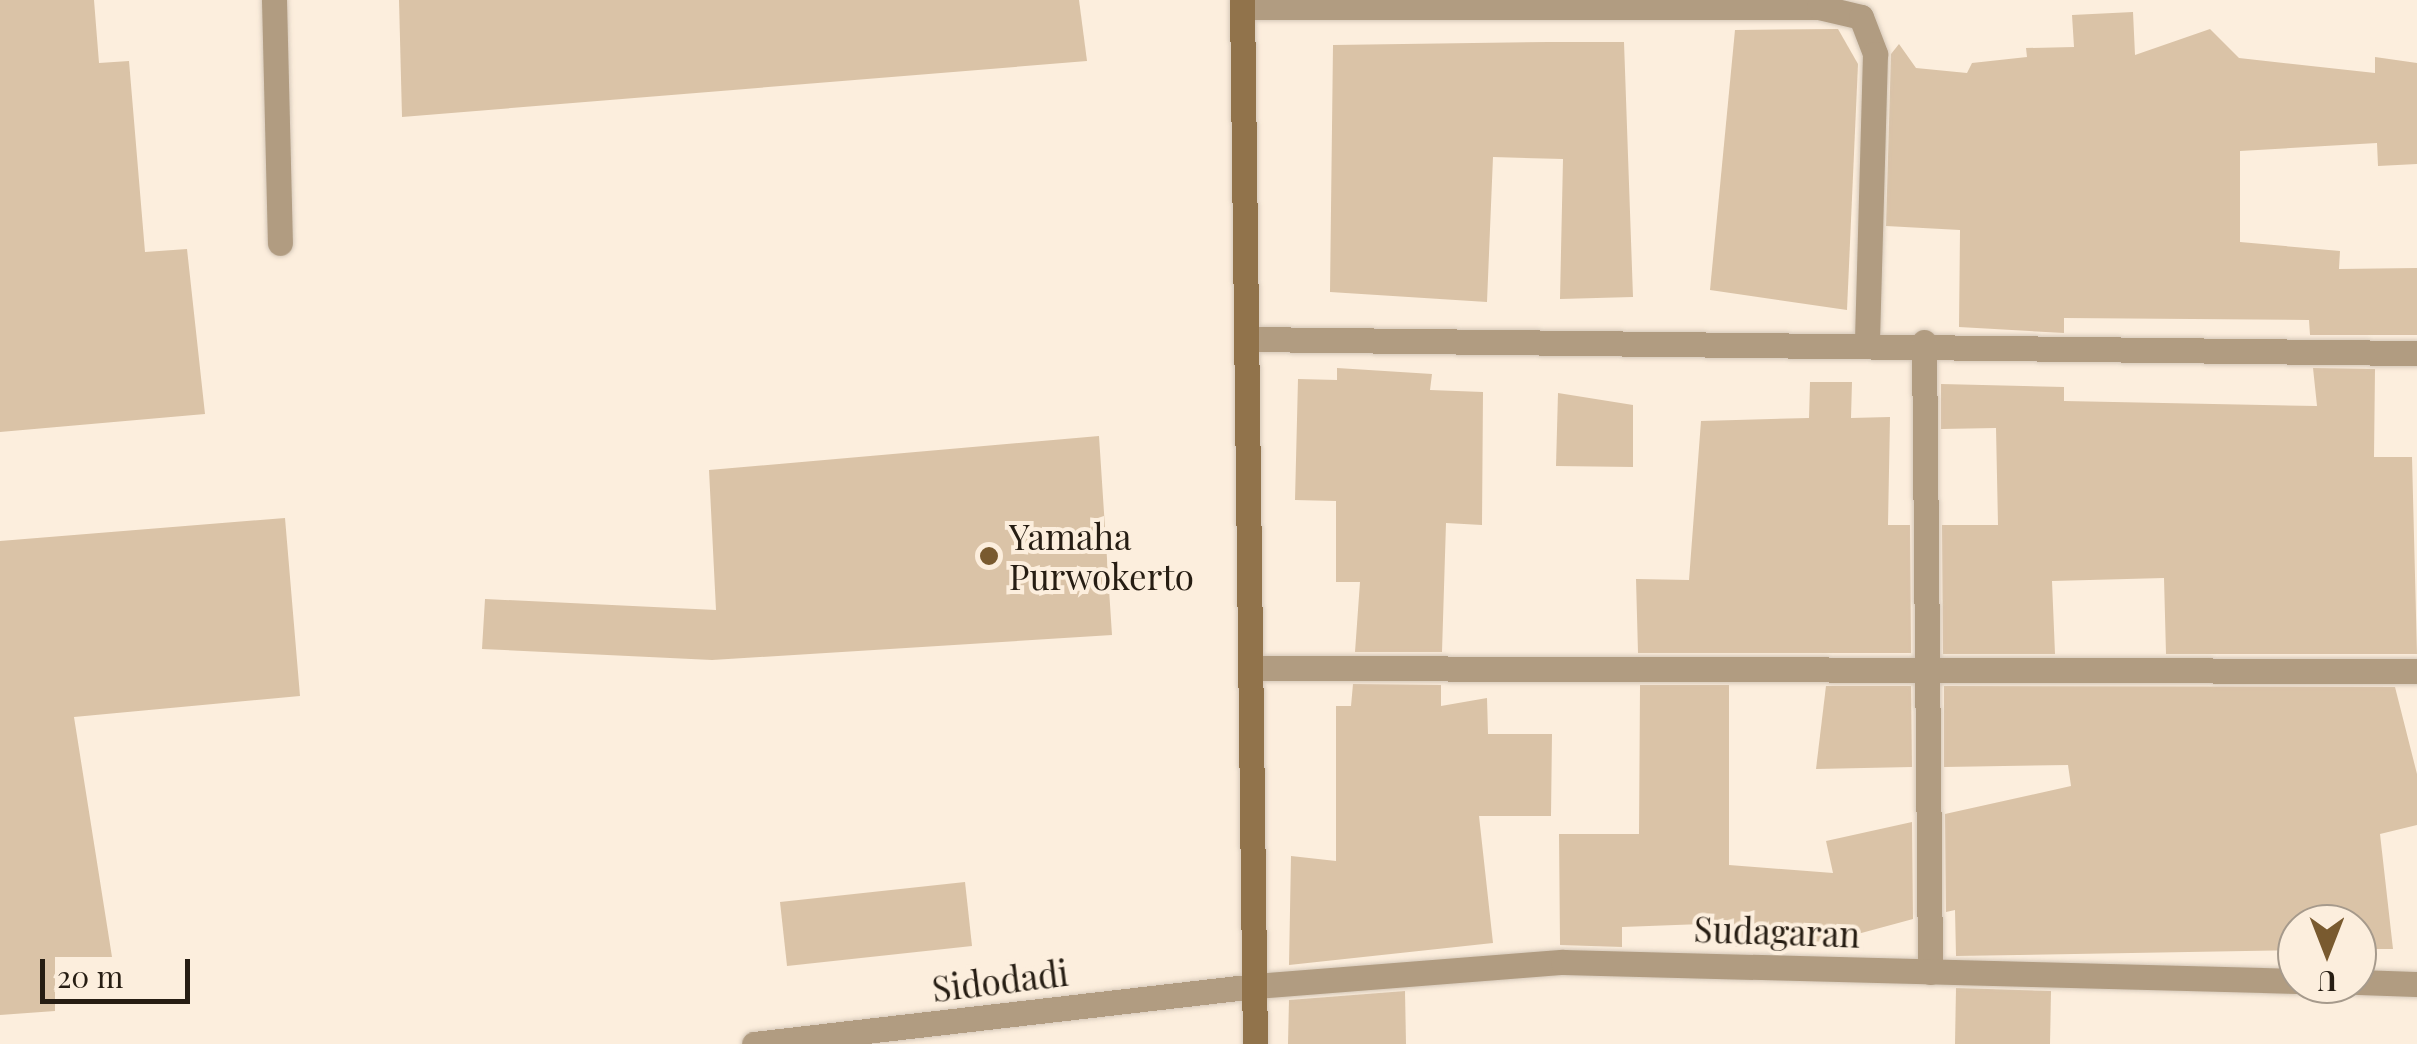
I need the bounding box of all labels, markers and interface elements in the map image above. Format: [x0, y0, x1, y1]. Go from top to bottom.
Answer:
place label: Yamaha Purwokerto [1009, 515, 1194, 597]
marker: Yamaha Purwokerto [978, 545, 1000, 567]
north arrow [2277, 904, 2377, 1004]
street label: Sudagaran [1693, 907, 1861, 955]
scale bar [45, 939, 195, 1001]
street label: Sidodadi [929, 951, 1071, 1009]
text: 20 m [57, 956, 123, 996]
text: U [2317, 964, 2337, 1001]

